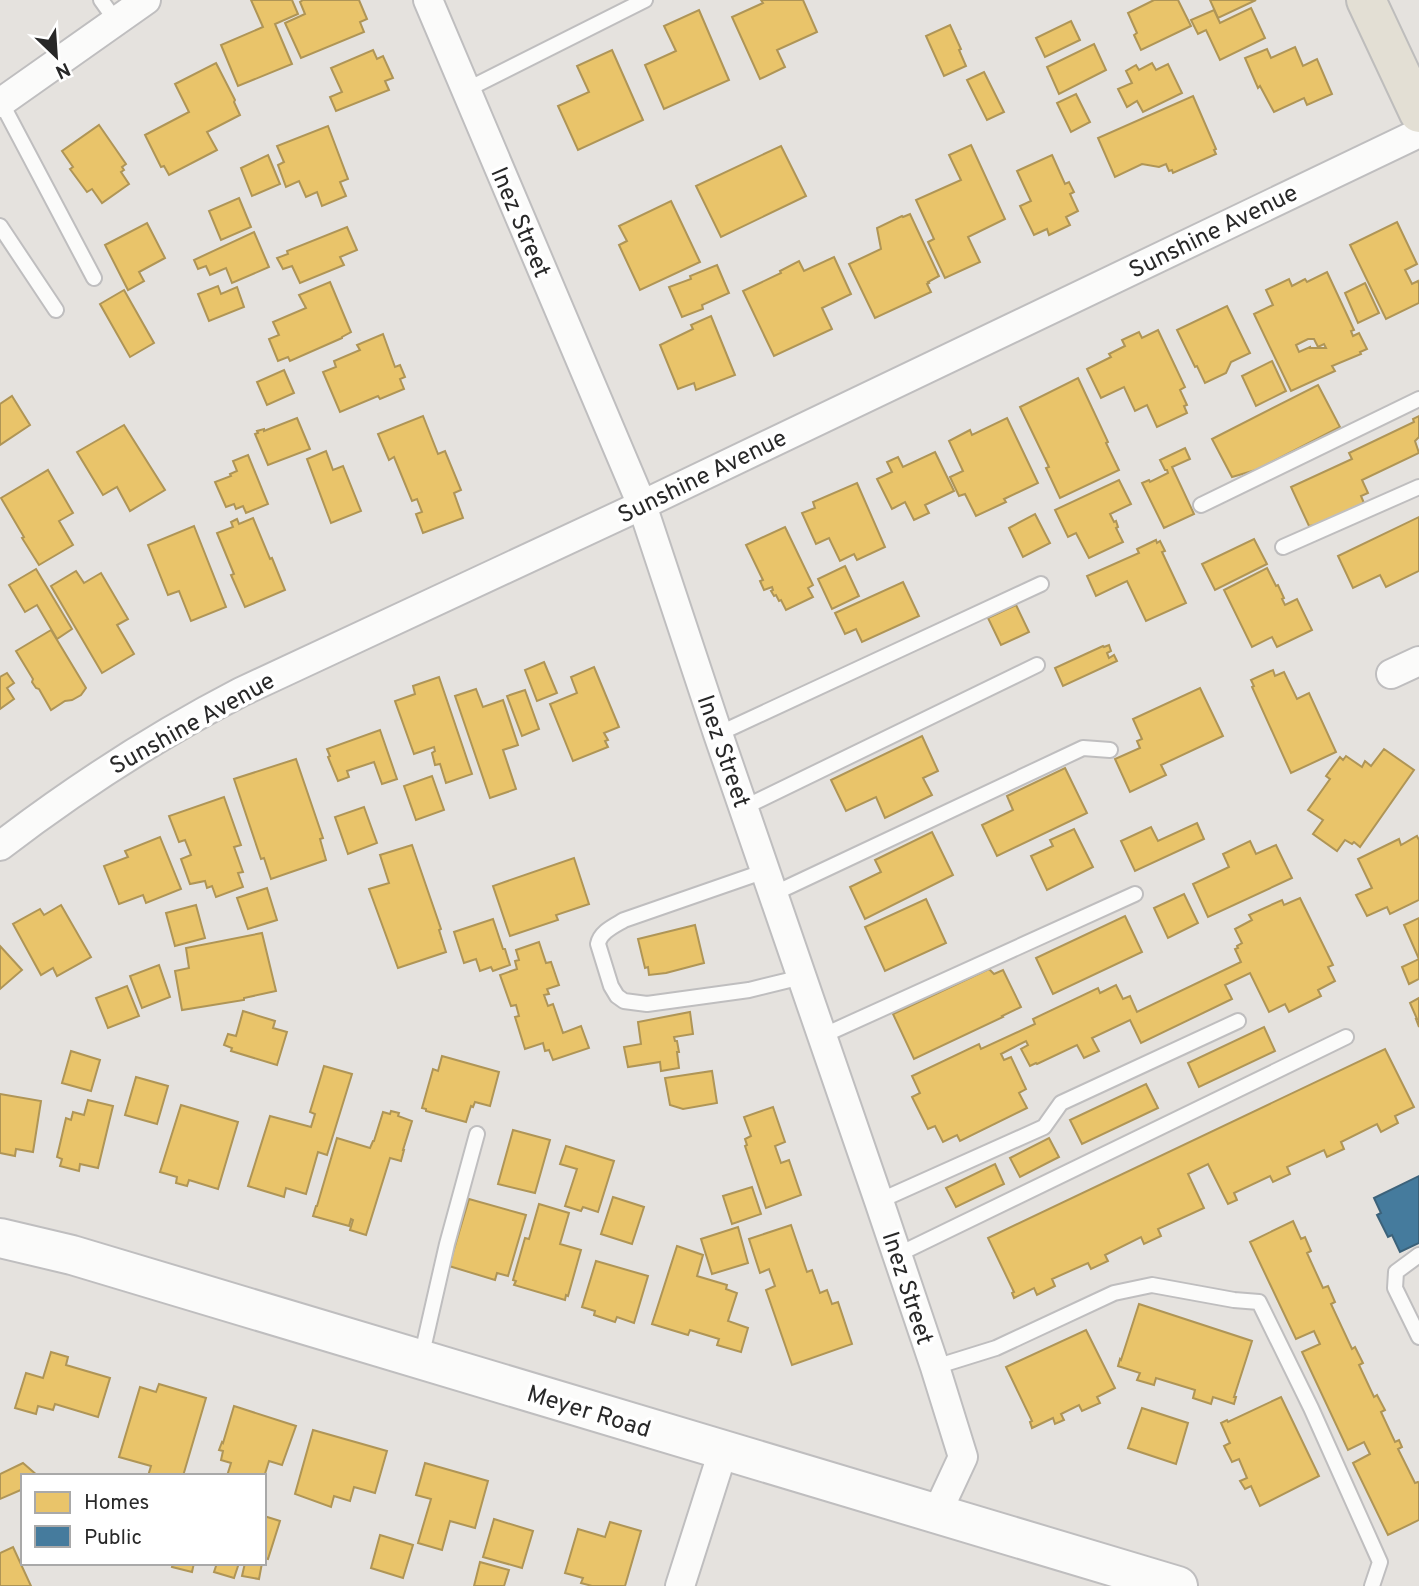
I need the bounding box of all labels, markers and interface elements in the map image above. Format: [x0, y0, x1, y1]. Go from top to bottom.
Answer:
north arrow [21, 21, 91, 91]
text: N [51, 56, 74, 83]
street label: Inez Street [482, 163, 556, 283]
street label: Sunshine Avenue [1125, 179, 1303, 287]
street label: Sunshine Avenue [614, 424, 792, 532]
street label: Sunshine Avenue [105, 667, 281, 783]
street label: Inez Street [689, 691, 755, 812]
street label: Inez Street [874, 1228, 938, 1349]
street label: Meyer Road [523, 1380, 654, 1446]
legend [21, 1474, 266, 1565]
text: Homes [84, 1490, 149, 1517]
text: Public [84, 1525, 142, 1552]

